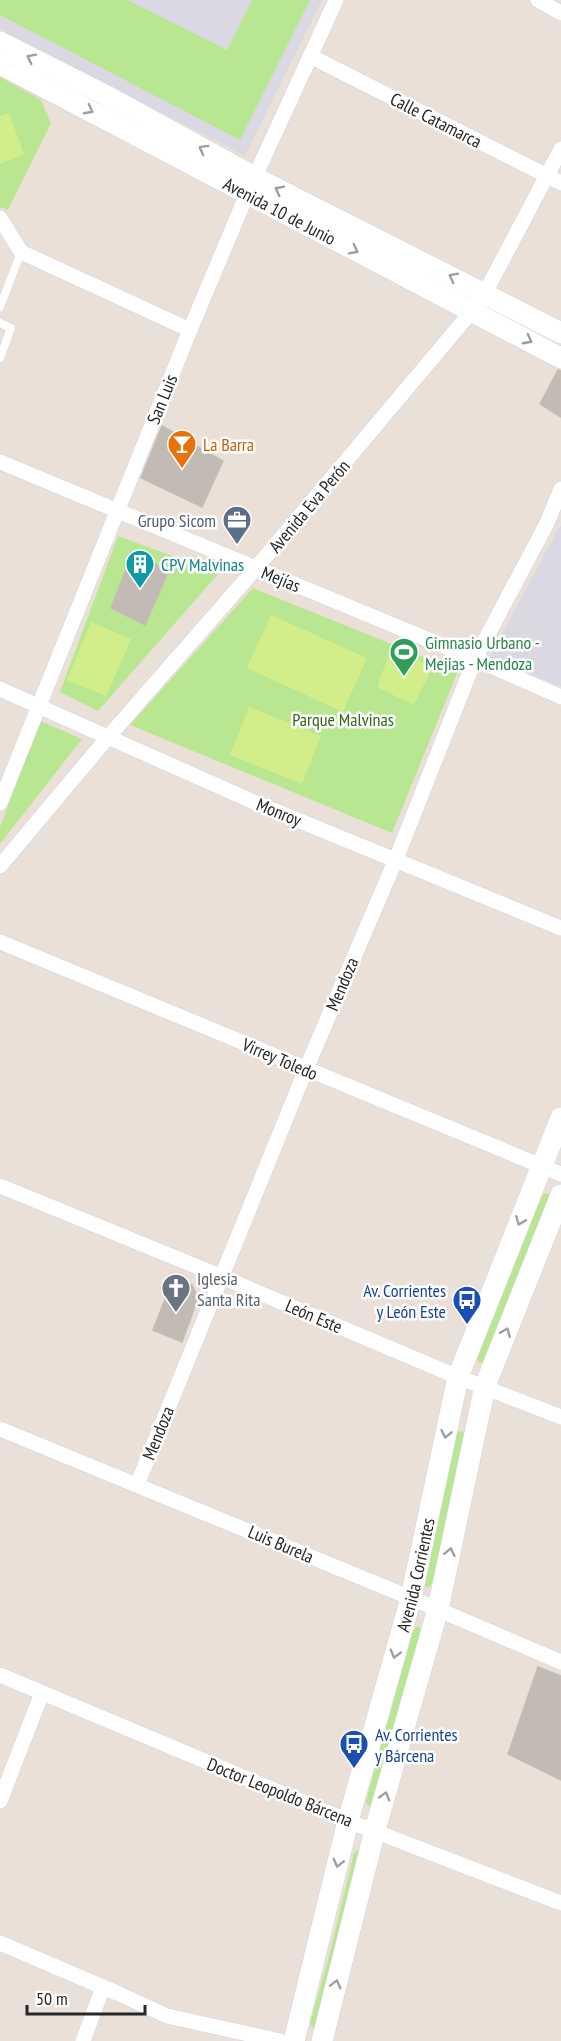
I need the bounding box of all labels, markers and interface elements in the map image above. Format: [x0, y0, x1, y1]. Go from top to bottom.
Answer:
one-way arrow [26, 53, 37, 65]
street label: Calle Catamarca [386, 87, 486, 153]
one-way arrow [83, 103, 93, 114]
one-way arrow [199, 145, 209, 156]
street label: Avenida 10 de Junio [220, 172, 340, 250]
one-way arrow [274, 185, 285, 197]
one-way arrow [348, 243, 359, 254]
one-way arrow [449, 273, 460, 284]
one-way arrow [521, 333, 532, 344]
street label: San Luis [142, 371, 182, 427]
bar icon: La Barra [166, 428, 198, 470]
place label: La Barra [203, 433, 254, 456]
street label: Avenida Eva Perón [263, 455, 355, 557]
office icon: Grupo Sicom [221, 504, 253, 546]
place label: Grupo Sicom [138, 509, 216, 532]
building icon: CPV Malvinas [124, 548, 156, 590]
place label: CPV Malvinas [161, 553, 244, 576]
street label: Mejías [258, 561, 304, 597]
place label: Gimnasio Urbano - Mejias - Mendoza [425, 631, 540, 675]
sports icon: Gimnasio Urbano - Mejias - Mendoza [388, 636, 420, 678]
park label: Parque Malvinas [292, 708, 394, 731]
street label: Monroy [253, 793, 305, 831]
street label: Mendoza [321, 954, 363, 1014]
street label: Virrey Toledo [238, 1032, 322, 1085]
one-way arrow [514, 1215, 527, 1226]
place label: Iglesia Santa Rita [197, 1267, 260, 1311]
church icon: Iglesia Santa Rita [160, 1272, 192, 1314]
place label: Av. Corrientes y León Este [363, 1279, 446, 1323]
bus stop icon: Av. Corrientes y León Este [451, 1284, 483, 1326]
street label: León Este [282, 1294, 346, 1338]
one-way arrow [499, 1327, 511, 1338]
street label: Mendoza [137, 1403, 179, 1463]
one-way arrow [440, 1429, 453, 1439]
street label: Avenida Corrientes [391, 1516, 439, 1634]
street label: Luis Burela [245, 1520, 317, 1568]
one-way arrow [443, 1547, 456, 1557]
one-way arrow [390, 1649, 402, 1659]
place label: Av. Corrientes y Bárcena [375, 1723, 458, 1767]
bus stop icon: Av. Corrientes y Bárcena [338, 1728, 370, 1770]
street label: Doctor Leopoldo Bárcena [204, 1752, 356, 1832]
one-way arrow [378, 1791, 390, 1801]
one-way arrow [333, 1858, 346, 1868]
scale bar [27, 1978, 146, 2016]
one-way arrow [329, 1979, 342, 1989]
text: 50 m [36, 1987, 68, 2010]

